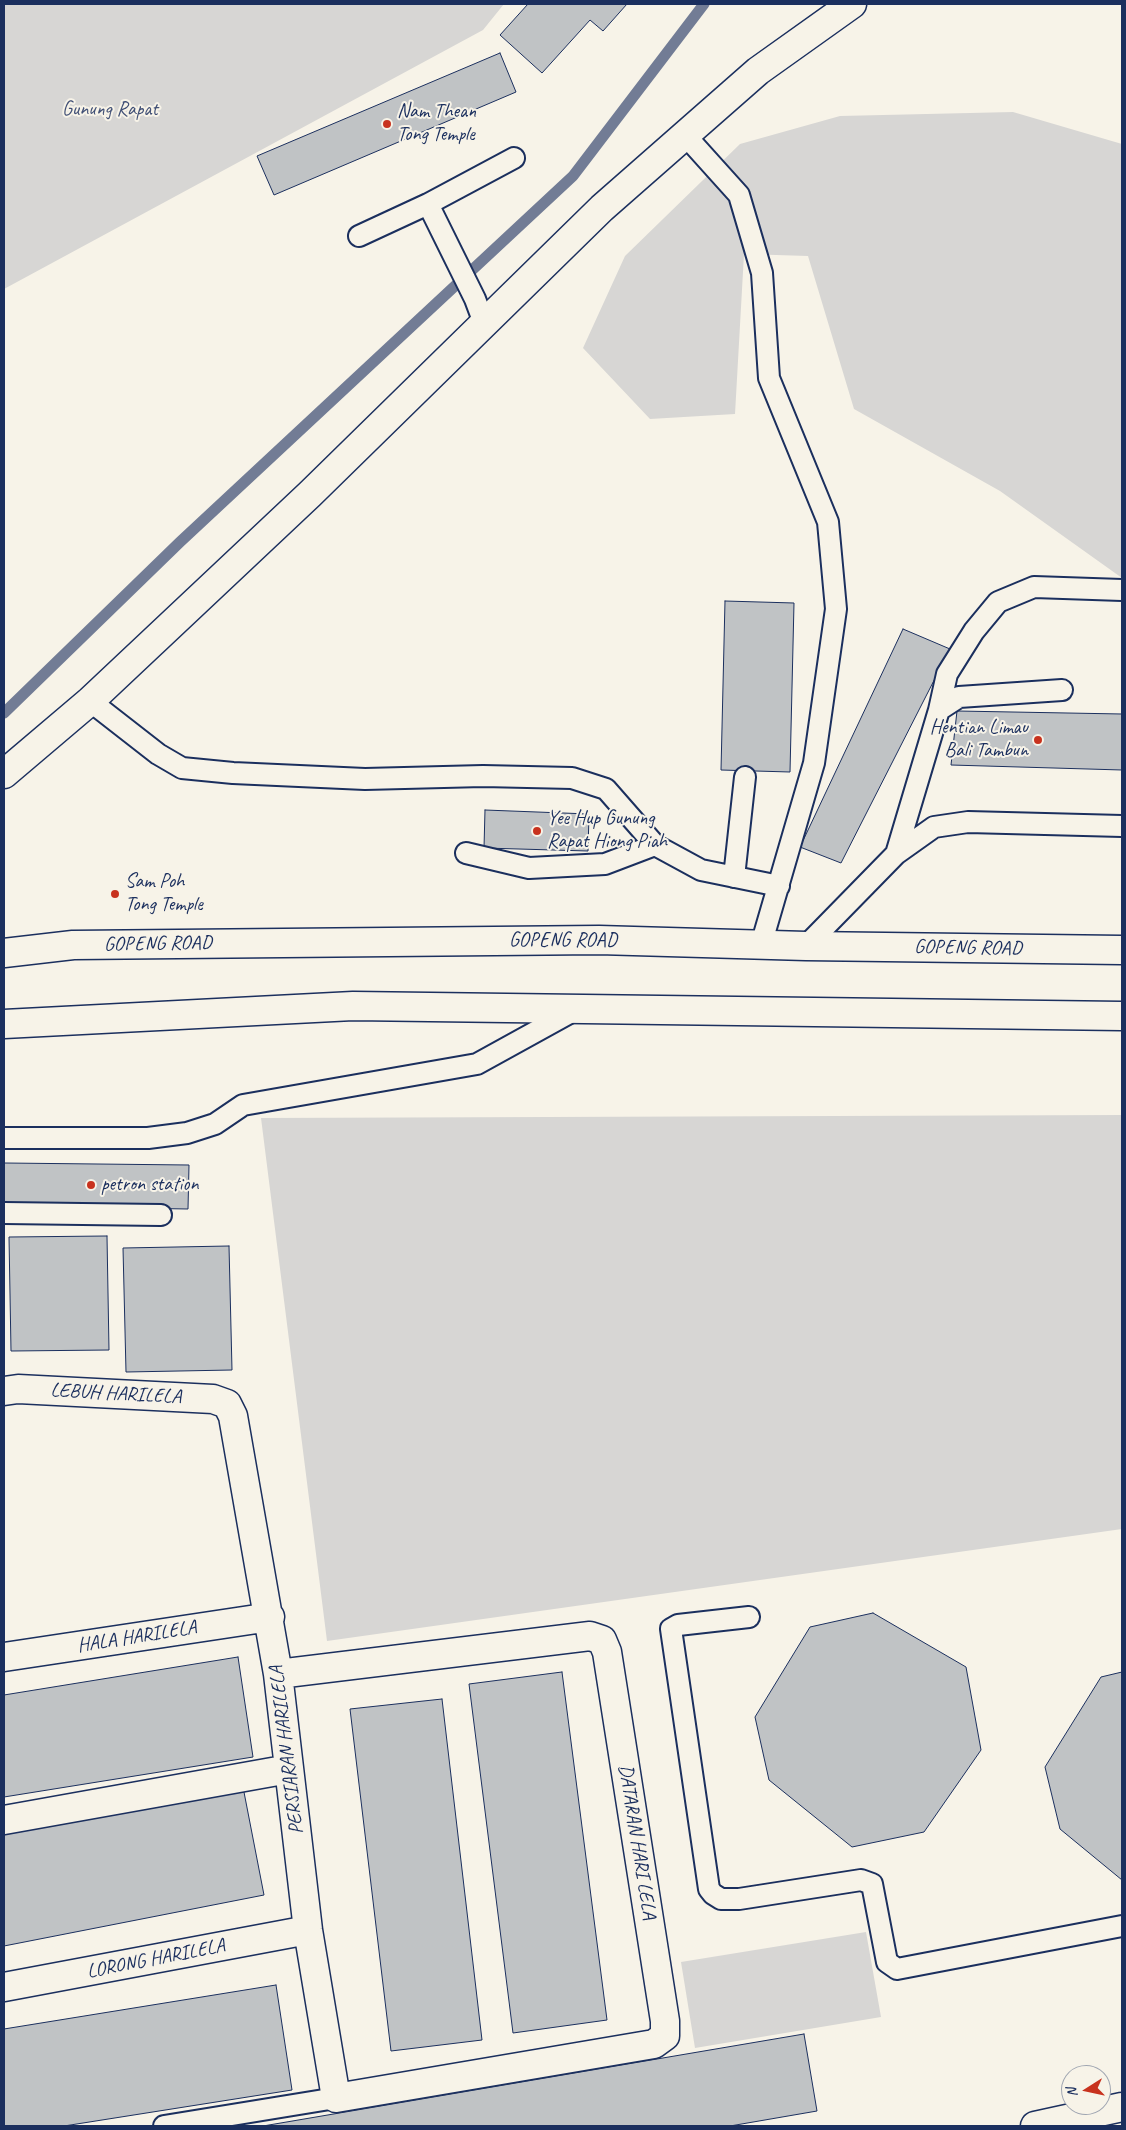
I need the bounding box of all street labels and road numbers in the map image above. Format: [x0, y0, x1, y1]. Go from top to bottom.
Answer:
street label: GOPENG ROAD [509, 929, 617, 953]
street label: GOPENG ROAD [104, 931, 212, 957]
street label: GOPENG ROAD [914, 935, 1022, 961]
street label: LEBUH HARILELA [50, 1379, 182, 1409]
street label: HALA HARILELA [76, 1616, 198, 1658]
street label: PERSIARAN HARILELA [265, 1664, 309, 1836]
street label: DATARAN HARI LELA [613, 1763, 661, 1921]
street label: LORONG HARILELA [85, 1934, 227, 1984]

